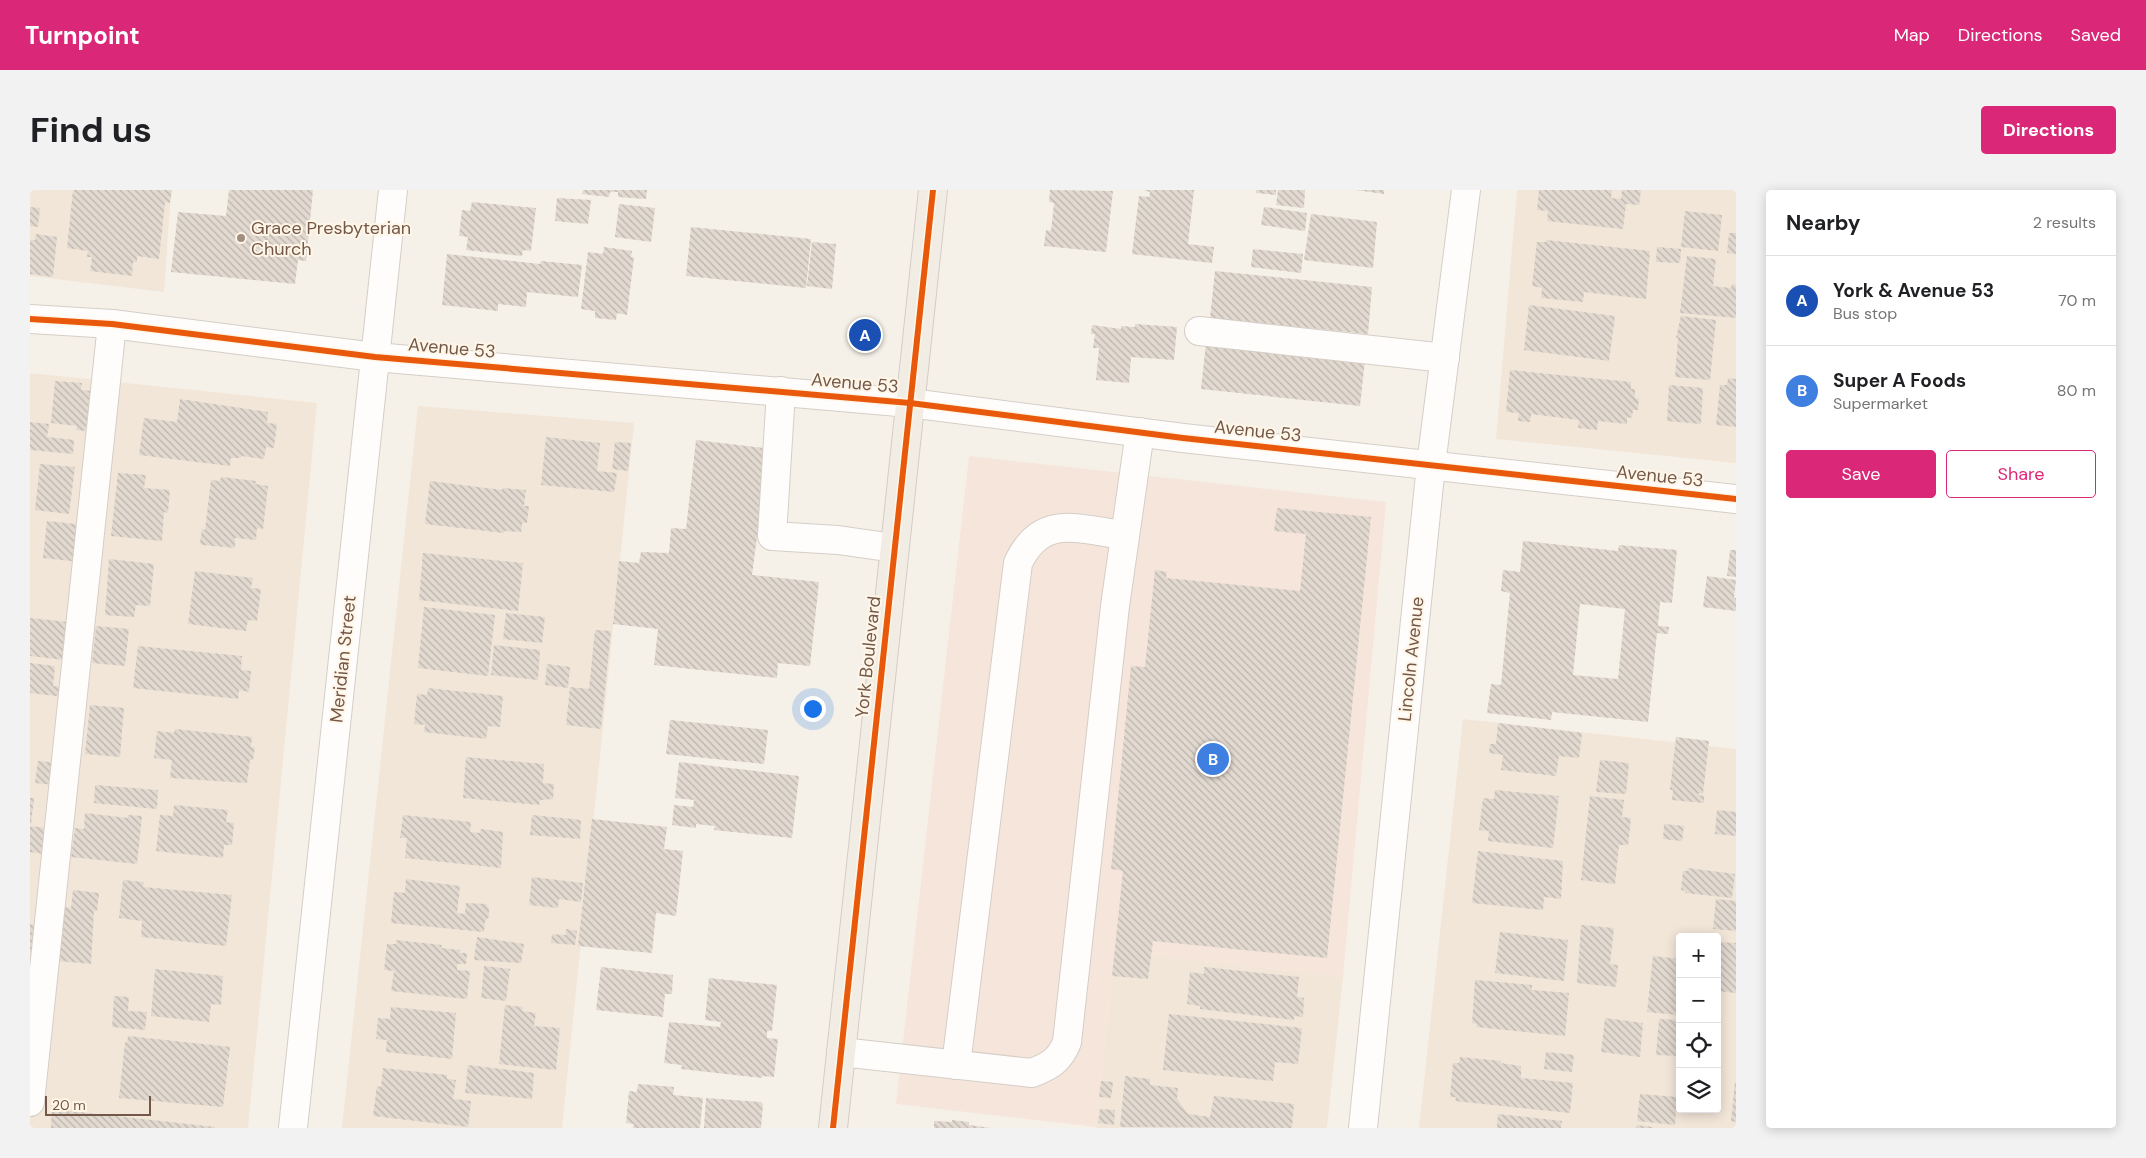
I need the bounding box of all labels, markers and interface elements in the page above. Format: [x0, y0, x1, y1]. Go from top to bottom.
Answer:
text: Turnpoint [25, 20, 140, 51]
text: Map [1894, 23, 1930, 47]
text: Directions [1958, 23, 2043, 47]
text: Saved [2071, 23, 2121, 47]
button: Directions [1981, 106, 2116, 154]
text: Find us [30, 107, 152, 153]
text: Nearby [1786, 209, 1860, 237]
text: 2 results [2033, 212, 2096, 233]
place label: Grace Presbyterian Church [251, 216, 411, 261]
marker: Grace Presbyterian Church [235, 232, 247, 244]
text: York & Avenue 53 [1833, 278, 1994, 303]
text: A [1796, 290, 1808, 311]
text: 70 m [2058, 290, 2096, 311]
text: Bus stop [1833, 303, 1897, 324]
pin: A [849, 316, 881, 354]
street label: Avenue 53 [407, 332, 497, 364]
street label: Avenue 53 [810, 367, 900, 399]
text: Super A Foods [1833, 368, 1966, 393]
text: B [1797, 380, 1807, 401]
text: 80 m [2057, 380, 2096, 401]
text: Supermarket [1833, 393, 1928, 414]
street label: Avenue 53 [1213, 414, 1303, 448]
button: Save [1786, 450, 1936, 498]
button: Share [1946, 450, 2096, 498]
street label: Avenue 53 [1615, 459, 1705, 493]
street label: Meridian Street [324, 594, 362, 724]
street label: York Boulevard [850, 595, 886, 719]
street label: Lincoln Avenue [1393, 595, 1429, 723]
your location [800, 696, 826, 722]
pin: B [1197, 740, 1229, 778]
map controls [1676, 933, 1721, 1113]
button: + [1676, 933, 1721, 978]
button: − [1676, 978, 1721, 1023]
button: locate [1676, 1023, 1721, 1068]
button: layers [1676, 1068, 1721, 1113]
scale bar [45, 1093, 151, 1116]
text: 20 m [52, 1096, 86, 1114]

